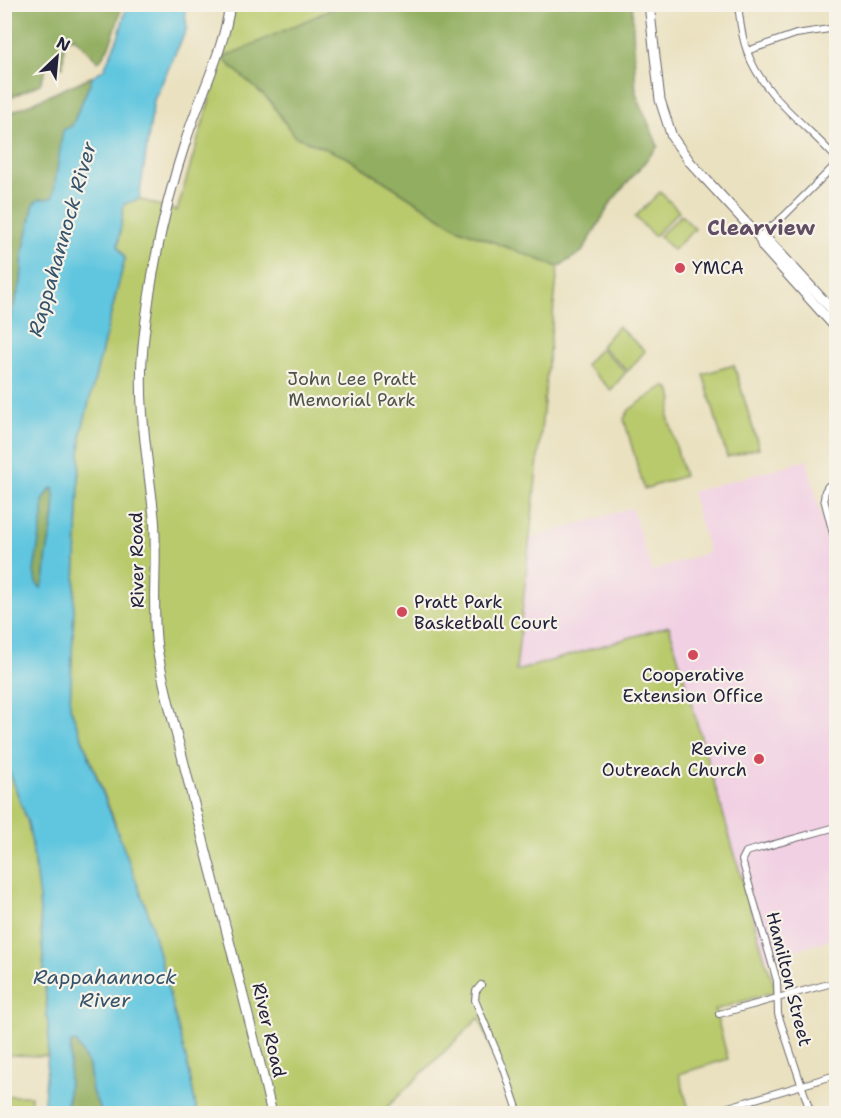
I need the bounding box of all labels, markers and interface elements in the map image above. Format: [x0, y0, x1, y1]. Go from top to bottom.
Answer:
north arrow [27, 27, 87, 87]
text: N [53, 32, 74, 56]
water label: Rappahannock River [22, 138, 102, 339]
district label: Clearview [707, 214, 815, 242]
place label: YMCA [692, 256, 744, 280]
marker: YMCA [673, 261, 687, 275]
park label: John Lee Pratt Memorial Park [287, 367, 417, 412]
street label: River Road [124, 512, 150, 608]
place label: Pratt Park Basketball Court [414, 590, 558, 635]
marker: Pratt Park Basketball Court [395, 605, 409, 619]
marker: Cooperative Extension Office [686, 648, 700, 662]
place label: Cooperative Extension Office [623, 663, 763, 708]
place label: Revive Outreach Church [602, 737, 747, 782]
marker: Revive Outreach Church [752, 752, 766, 766]
street label: Hamilton Street [761, 909, 817, 1049]
water label: Rappahannock River [33, 964, 177, 1013]
street label: River Road [246, 980, 292, 1080]

